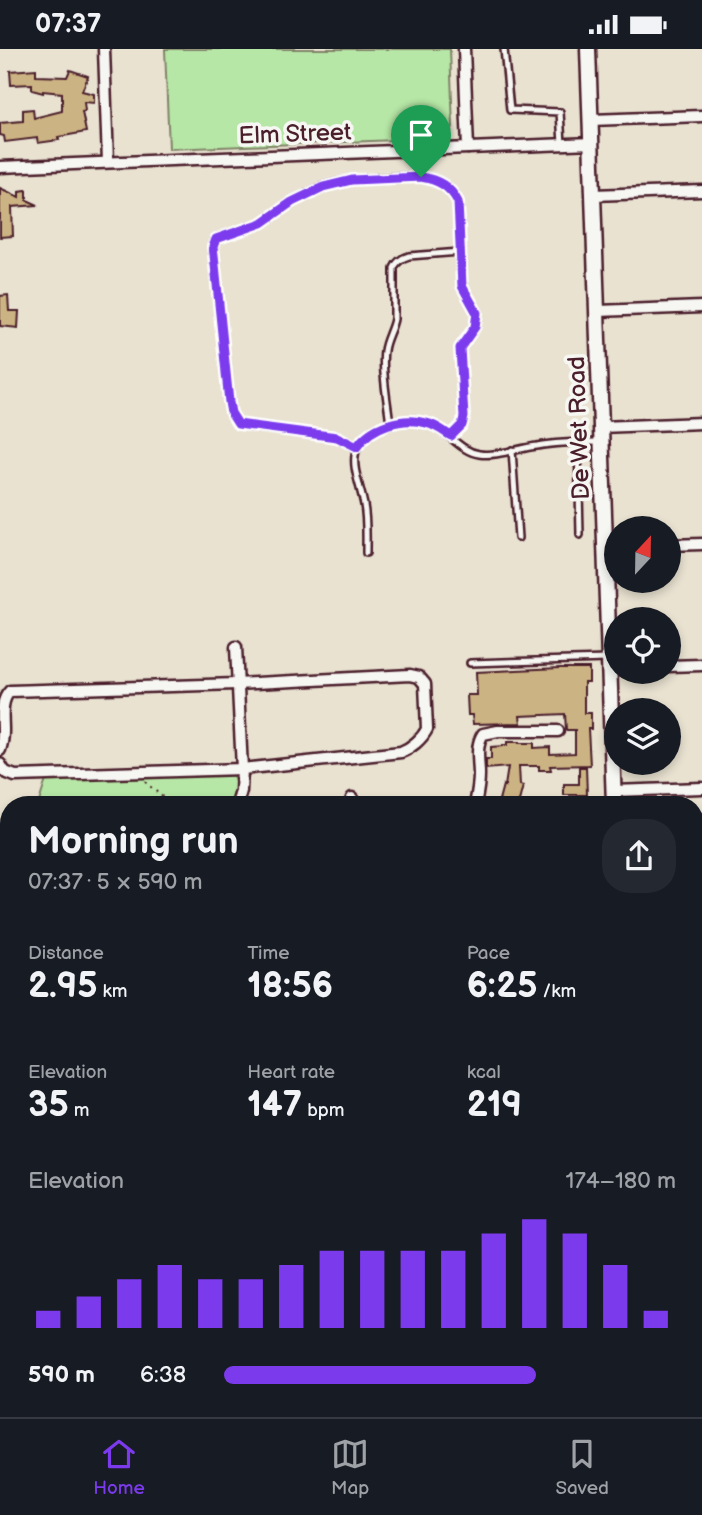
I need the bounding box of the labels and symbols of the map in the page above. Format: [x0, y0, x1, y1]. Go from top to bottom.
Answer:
pin [391, 105, 451, 177]
street label: Elm Street [238, 118, 353, 150]
street label: De Wet Road [562, 356, 596, 500]
north arrow [604, 516, 681, 593]

